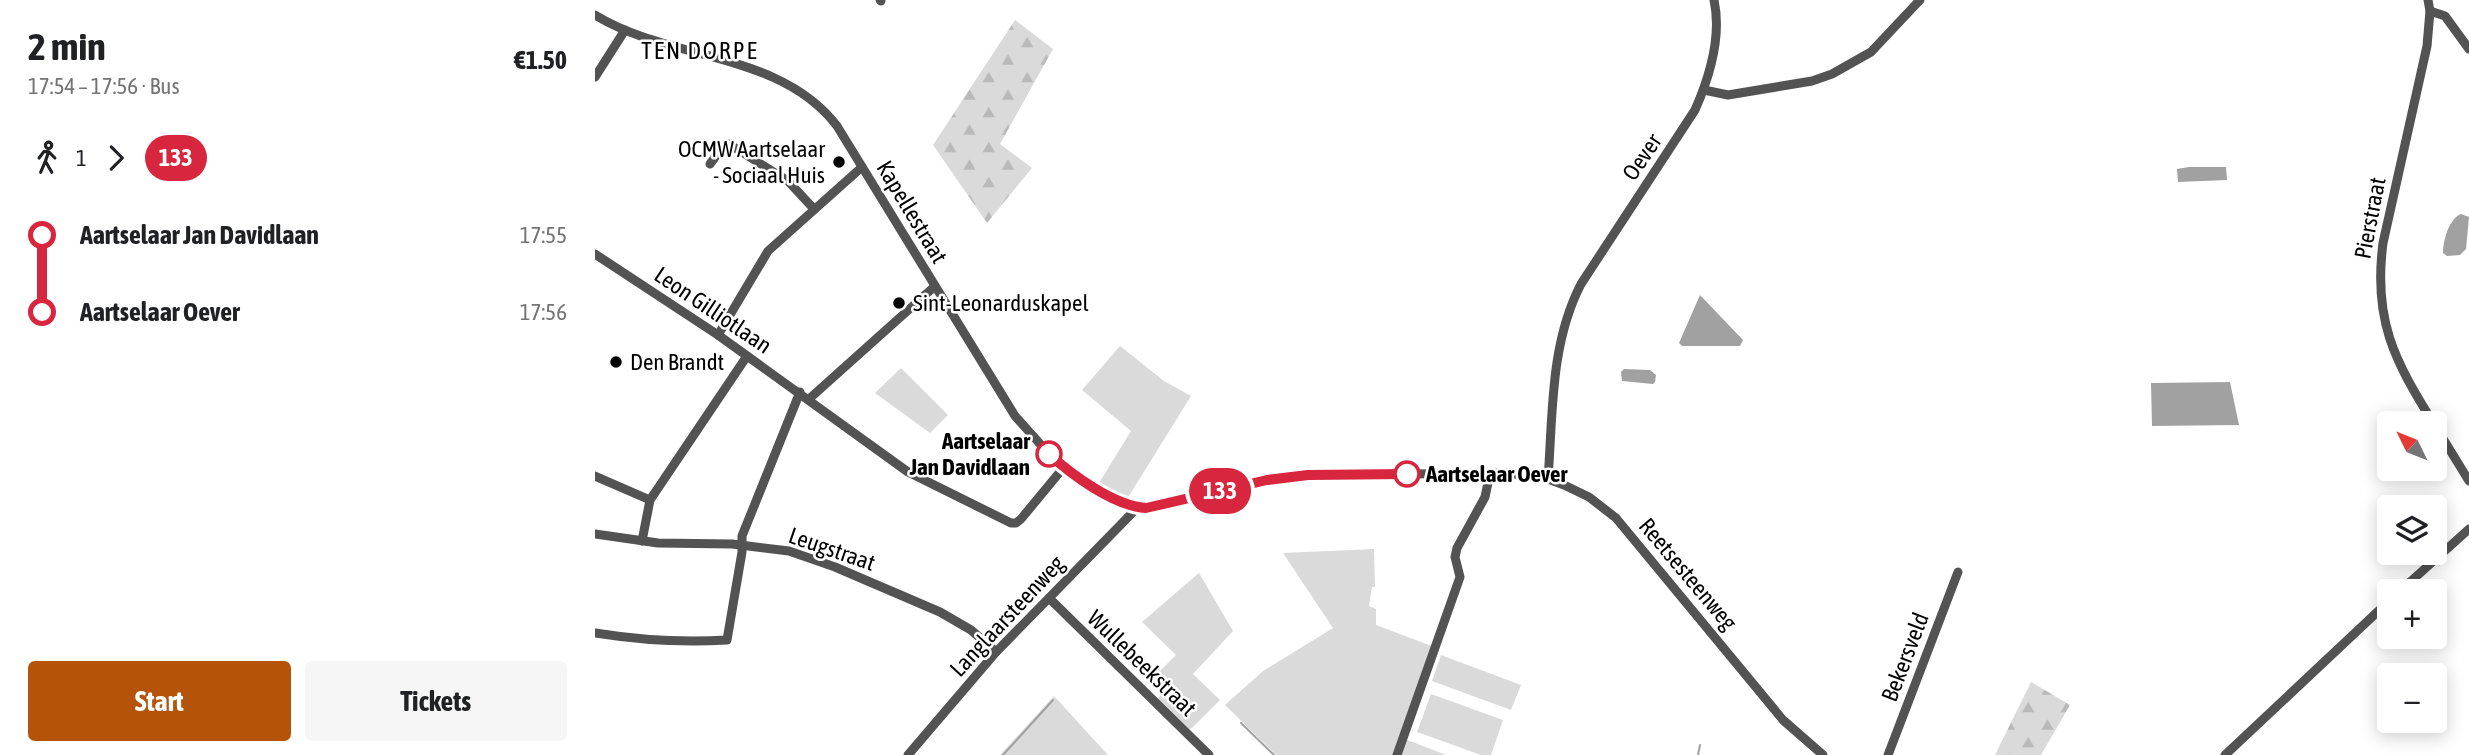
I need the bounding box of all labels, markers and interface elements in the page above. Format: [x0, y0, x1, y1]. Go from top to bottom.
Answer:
text: 2 min [28, 25, 106, 68]
district label: TEN DORPE [641, 37, 759, 64]
text: €1.50 [514, 45, 567, 75]
text: 17:54 – 17:56 · Bus [28, 73, 180, 99]
street label: Oever [1617, 128, 1667, 185]
place label: OCMW Aartselaar - Sociaal Huis [678, 136, 826, 188]
icon: walk [28, 139, 66, 177]
icon: forward [97, 139, 135, 177]
text: 133 [159, 144, 193, 171]
text: 1 [76, 145, 87, 171]
marker: OCMW Aartselaar - Sociaal Huis [831, 154, 847, 170]
street label: Kapellestraat [871, 156, 953, 268]
street label: Pierstraat [2349, 175, 2391, 261]
text: Aartselaar Jan Davidlaan [80, 220, 319, 250]
text: 17:55 [520, 222, 567, 248]
street label: Leon Gilliotlaan [650, 261, 776, 359]
place label: Sint-Leonarduskapel [913, 290, 1089, 316]
marker: Sint-Leonarduskapel [891, 295, 907, 311]
text: Aartselaar Oever [80, 297, 240, 327]
text: 17:56 [520, 299, 567, 325]
place label: Den Brandt [630, 349, 724, 375]
marker: Den Brandt [608, 354, 624, 370]
north arrow [2377, 411, 2447, 481]
map controls [2377, 411, 2447, 733]
place label: Aartselaar Jan Davidlaan [909, 428, 1031, 480]
marker: Aartselaar Jan Davidlaan [1036, 441, 1062, 467]
marker: Aartselaar Oever [1394, 461, 1420, 487]
place label: Aartselaar Oever [1425, 461, 1568, 487]
line badge: 133 [1180, 468, 1260, 514]
text: 133 [1203, 477, 1237, 504]
button: layers [2377, 495, 2447, 565]
street label: Reetsesteenweg [1634, 513, 1742, 635]
street label: Leugstraat [785, 522, 879, 576]
street label: Langlaarsteenweg [945, 550, 1069, 682]
button: + [2377, 579, 2447, 649]
street label: Wullebeekstraat [1082, 605, 1202, 721]
street label: Bekersveld [1876, 609, 1934, 705]
button: Start [28, 661, 291, 741]
button: Tickets [305, 661, 567, 741]
button: − [2377, 663, 2447, 733]

